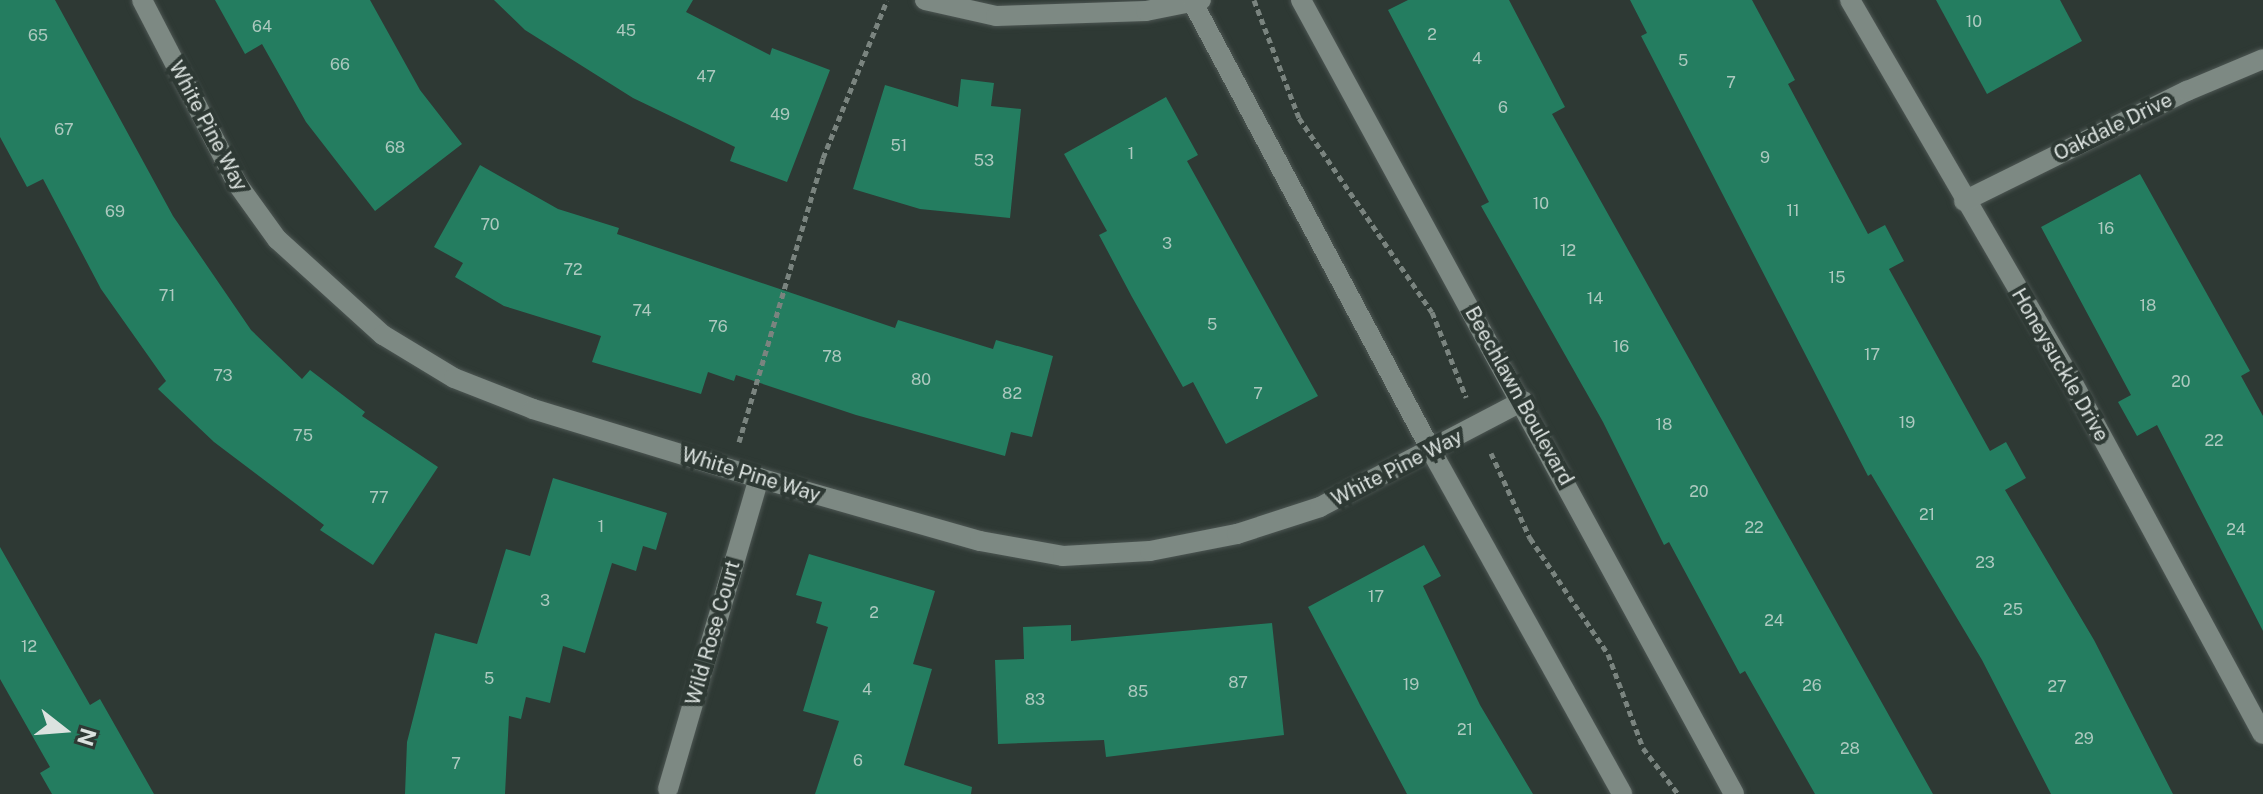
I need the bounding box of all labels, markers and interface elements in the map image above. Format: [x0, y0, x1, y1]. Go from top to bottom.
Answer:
house number: 10 [1966, 12, 1982, 32]
house number: 64 [252, 17, 272, 37]
house number: 45 [616, 21, 636, 41]
house number: 2 [1427, 25, 1437, 45]
house number: 65 [28, 26, 48, 46]
house number: 4 [1472, 49, 1482, 69]
house number: 5 [1678, 51, 1688, 71]
house number: 66 [330, 55, 350, 75]
street label: White Pine Way [164, 57, 252, 195]
house number: 47 [696, 67, 716, 87]
house number: 7 [1726, 73, 1736, 93]
street label: Oakdale Drive [2050, 88, 2176, 166]
house number: 6 [1498, 98, 1508, 118]
house number: 49 [770, 105, 790, 125]
house number: 67 [54, 120, 74, 140]
house number: 51 [891, 136, 907, 156]
house number: 68 [385, 138, 405, 158]
house number: 1 [1128, 144, 1134, 164]
house number: 9 [1760, 148, 1770, 168]
house number: 53 [974, 151, 994, 171]
house number: 10 [1533, 194, 1549, 214]
house number: 11 [1786, 201, 1800, 221]
house number: 69 [105, 202, 125, 222]
house number: 70 [480, 215, 500, 235]
house number: 16 [2098, 219, 2114, 239]
house number: 3 [1162, 234, 1172, 254]
house number: 12 [1560, 241, 1576, 261]
house number: 72 [563, 260, 583, 280]
house number: 15 [1829, 268, 1845, 288]
street label: Honeysuckle Drive [2006, 284, 2114, 446]
house number: 71 [159, 286, 175, 306]
house number: 14 [1587, 289, 1603, 309]
house number: 18 [2140, 296, 2156, 316]
house number: 74 [632, 301, 652, 321]
street label: Beechlawn Boulevard [1460, 302, 1578, 490]
house number: 5 [1207, 315, 1217, 335]
house number: 76 [708, 317, 728, 337]
house number: 16 [1613, 337, 1629, 357]
house number: 17 [1864, 345, 1880, 365]
house number: 78 [822, 347, 842, 367]
house number: 73 [213, 366, 233, 386]
house number: 80 [911, 370, 931, 390]
house number: 20 [2171, 372, 2191, 392]
house number: 82 [1002, 384, 1022, 404]
house number: 7 [1253, 384, 1263, 404]
house number: 19 [1899, 413, 1915, 433]
house number: 18 [1656, 415, 1672, 435]
street label: White Pine Way [1327, 425, 1467, 511]
house number: 75 [293, 426, 313, 446]
house number: 22 [2204, 431, 2224, 451]
street label: White Pine Way [678, 442, 824, 508]
house number: 20 [1689, 482, 1709, 502]
house number: 77 [369, 488, 389, 508]
house number: 21 [1919, 505, 1935, 525]
house number: 1 [598, 517, 604, 537]
house number: 22 [1744, 518, 1764, 538]
house number: 24 [2226, 520, 2246, 540]
house number: 23 [1975, 553, 1995, 573]
street label: Wild Rose Court [681, 558, 745, 708]
house number: 17 [1368, 587, 1384, 607]
house number: 3 [540, 591, 550, 611]
house number: 25 [2003, 600, 2023, 620]
house number: 2 [869, 603, 879, 623]
house number: 24 [1764, 611, 1784, 631]
house number: 12 [21, 637, 37, 657]
house number: 5 [484, 669, 494, 689]
house number: 87 [1228, 673, 1248, 693]
house number: 19 [1403, 675, 1419, 695]
house number: 26 [1802, 676, 1822, 696]
house number: 27 [2047, 677, 2067, 697]
house number: 4 [862, 680, 872, 700]
house number: 85 [1128, 682, 1148, 702]
north arrow [24, 690, 104, 770]
house number: 83 [1025, 690, 1045, 710]
house number: 21 [1457, 720, 1473, 740]
text: N [72, 725, 102, 749]
house number: 29 [2074, 729, 2094, 749]
house number: 28 [1840, 739, 1860, 759]
house number: 6 [853, 751, 863, 771]
house number: 7 [451, 754, 461, 774]

